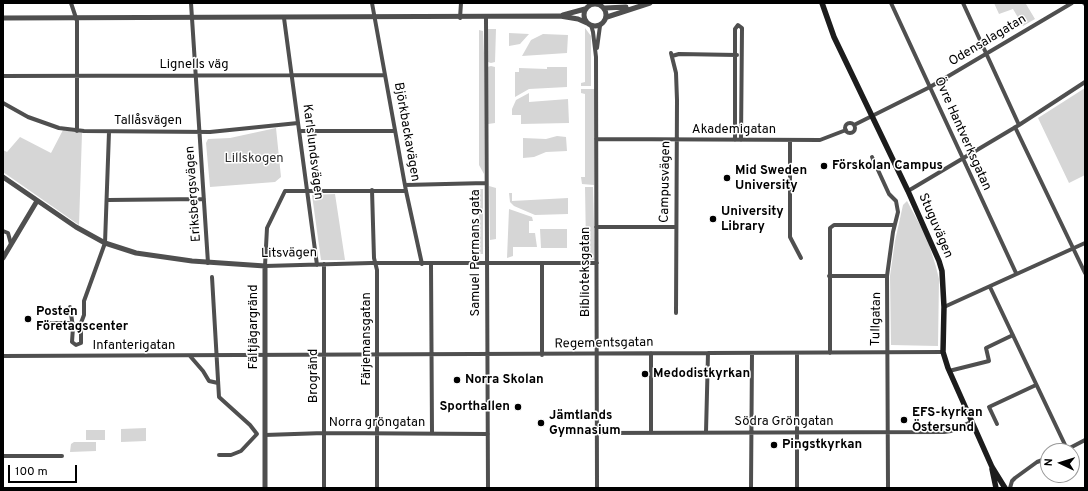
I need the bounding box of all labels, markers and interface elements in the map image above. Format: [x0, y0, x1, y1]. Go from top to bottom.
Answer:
street label: Odensalagatan [946, 12, 1030, 70]
street label: Lignells väg [159, 57, 229, 73]
street label: Övre Hantverksgatan [930, 75, 994, 193]
street label: Björkbackavägen [390, 81, 422, 183]
street label: Karlslundsvägen [298, 103, 326, 201]
street label: Tallåsvägen [114, 113, 182, 129]
street label: Akademigatan [692, 122, 776, 138]
street label: Campusvägen [657, 141, 675, 223]
street label: Eriksbergsvägen [183, 145, 205, 243]
park label: Lillskogen [224, 151, 284, 167]
place label: Förskolan Campus [832, 158, 943, 174]
marker: Förskolan Campus [819, 161, 829, 171]
place label: Mid Sweden University [735, 163, 807, 194]
marker: Mid Sweden University [722, 173, 732, 183]
street label: Samuel Permans gata [468, 189, 484, 317]
street label: Stuguvägen [914, 191, 956, 261]
place label: University Library [721, 204, 784, 235]
marker: University Library [708, 214, 718, 224]
street label: Biblioteksgatan [578, 227, 594, 317]
street label: Litsvägen [261, 246, 317, 262]
street label: Fältjägargränd [246, 284, 262, 370]
street label: Färjemansgatan [359, 292, 375, 386]
street label: Tullgatan [869, 292, 885, 346]
place label: Posten Företagscenter [36, 304, 128, 335]
marker: Posten Företagscenter [23, 314, 33, 324]
street label: Regementsgatan [554, 335, 654, 353]
street label: Infanterigatan [93, 338, 175, 354]
street label: Brogränd [306, 349, 322, 403]
place label: Medodistkyrkan [653, 366, 750, 382]
marker: Medodistkyrkan [640, 369, 650, 379]
place label: Norra Skolan [465, 372, 544, 388]
marker: Norra Skolan [452, 375, 462, 385]
place label: Sporthallen [439, 399, 510, 415]
marker: Sporthallen [513, 402, 523, 412]
place label: EFS-kyrkan Östersund [912, 405, 983, 436]
place label: Jämtlands Gymnasium [549, 408, 621, 439]
street label: Södra Gröngatan [734, 414, 834, 430]
street label: Norra gröngatan [329, 415, 425, 431]
marker: EFS-kyrkan Östersund [899, 415, 909, 425]
marker: Jämtlands Gymnasium [536, 418, 546, 428]
place label: Pingstkyrkan [782, 437, 862, 453]
marker: Pingstkyrkan [769, 440, 779, 450]
north arrow [1040, 443, 1080, 483]
scale bar [10, 457, 79, 483]
text: N [1042, 458, 1056, 467]
text: 100 m [15, 464, 48, 480]

